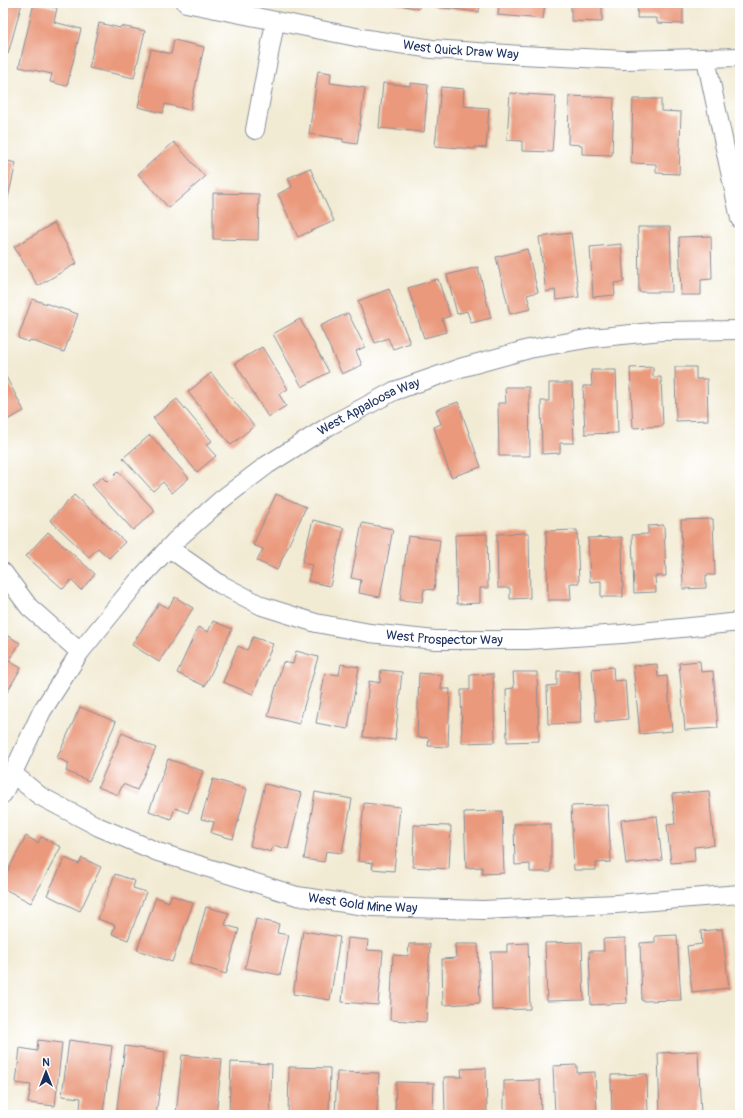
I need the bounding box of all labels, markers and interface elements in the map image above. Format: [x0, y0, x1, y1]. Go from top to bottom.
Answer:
street label: West Quick Draw Way [402, 37, 520, 63]
street label: West Appaloosa Way [315, 374, 422, 439]
street label: West Prospector Way [385, 627, 503, 648]
street label: West Gold Mine Way [307, 890, 418, 916]
north arrow [26, 1052, 66, 1092]
text: N [42, 1056, 50, 1069]

